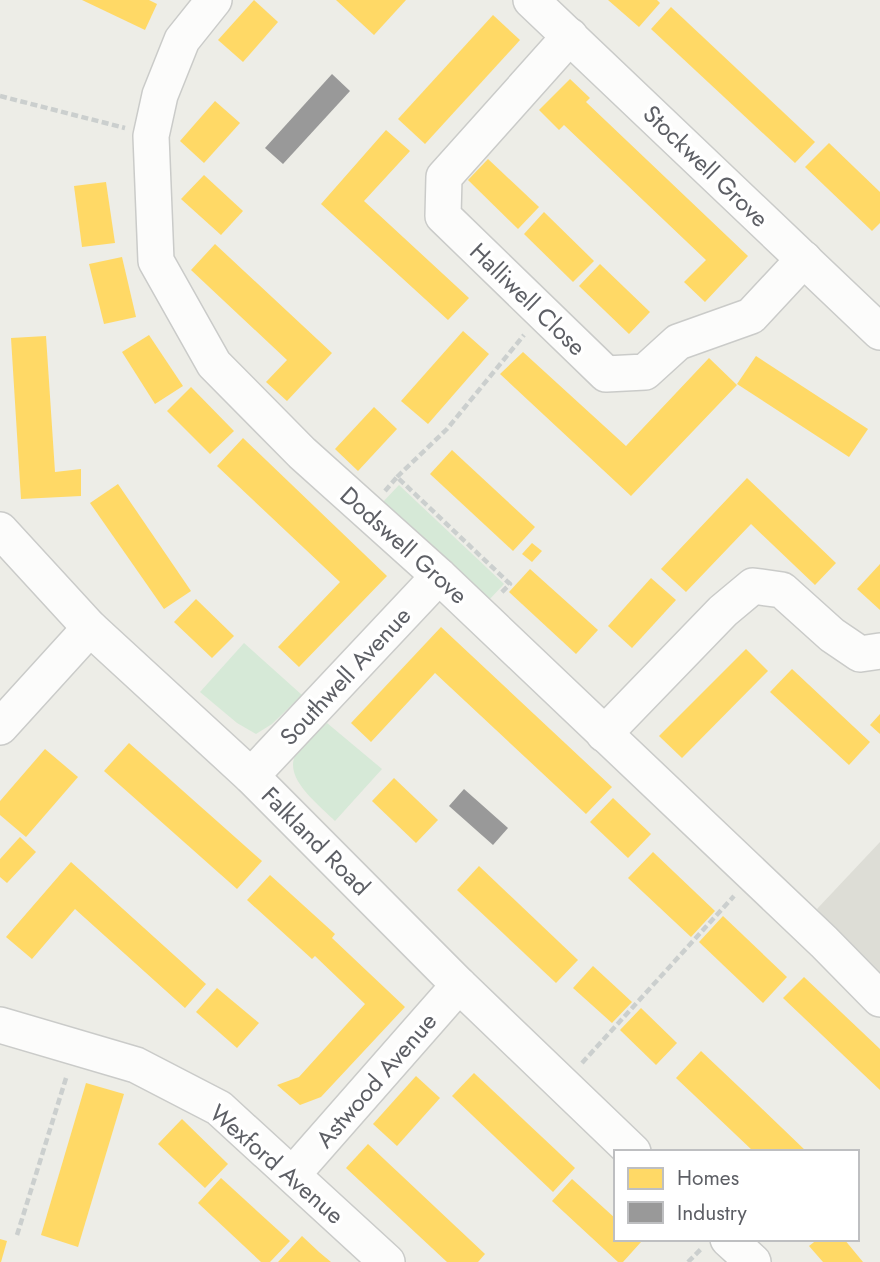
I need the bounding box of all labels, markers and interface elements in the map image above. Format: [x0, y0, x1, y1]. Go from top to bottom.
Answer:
street label: Stockwell Grove [635, 97, 777, 235]
street label: Halliwell Close [462, 234, 594, 364]
street label: Dodswell Grove [332, 478, 476, 612]
street label: Southwell Avenue [271, 599, 419, 753]
street label: Falkland Road [254, 779, 378, 903]
street label: Astwood Avenue [307, 1005, 445, 1155]
street label: Wexford Avenue [202, 1096, 352, 1232]
legend [614, 1150, 859, 1241]
text: Homes [677, 1163, 739, 1193]
text: Industry [677, 1198, 748, 1228]

